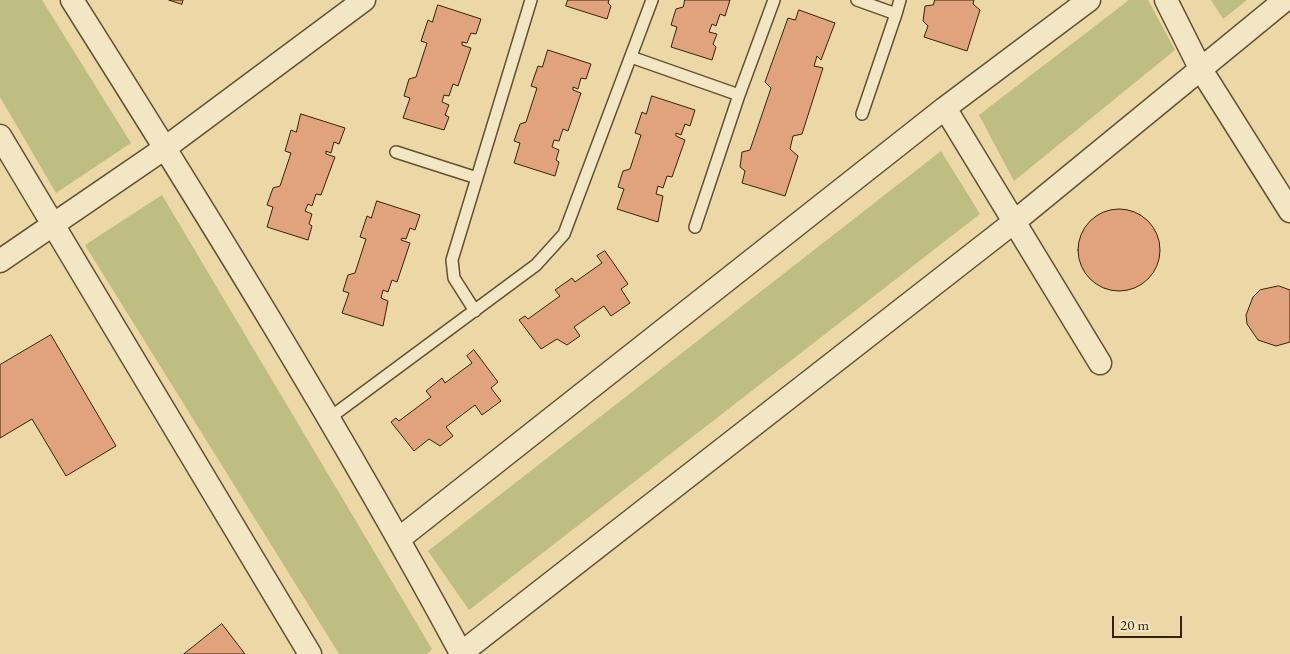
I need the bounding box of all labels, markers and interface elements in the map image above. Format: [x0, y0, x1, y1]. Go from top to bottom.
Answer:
scale bar [1115, 606, 1185, 638]
text: 20 m [1120, 615, 1149, 634]

